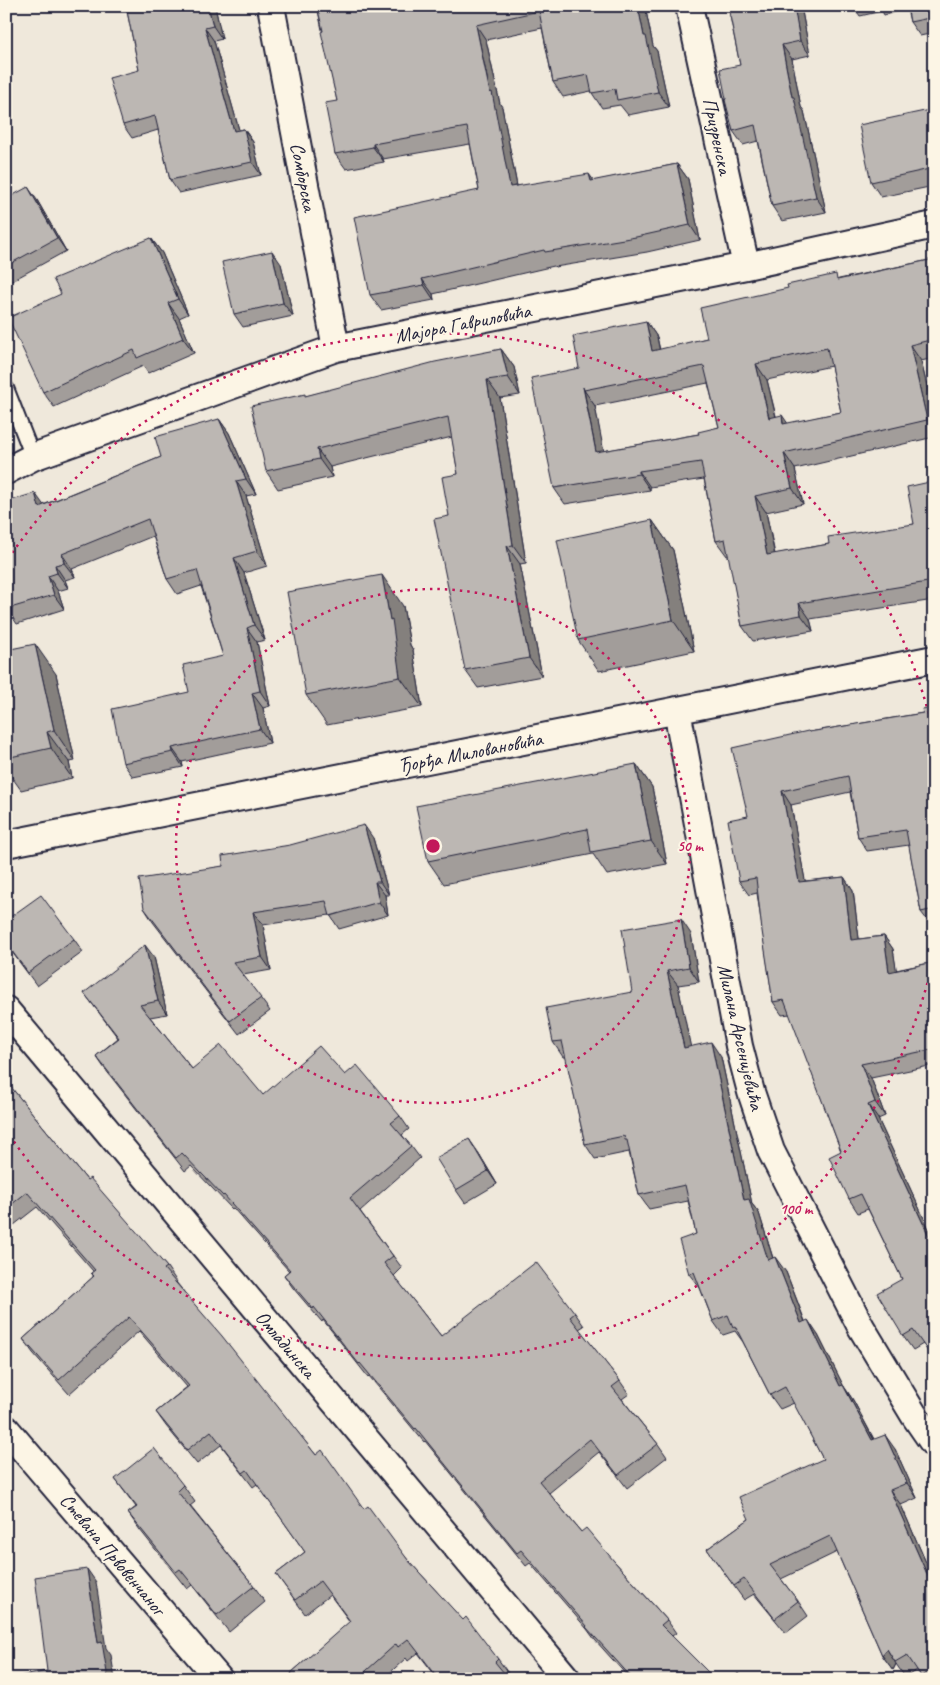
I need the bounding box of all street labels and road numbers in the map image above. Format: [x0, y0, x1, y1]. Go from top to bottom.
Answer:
street label: Призренска [697, 95, 738, 179]
street label: Сомборска [285, 141, 323, 215]
street label: Мајора Гавриловића [393, 298, 534, 349]
street label: Ђорђа Миловановића [396, 726, 546, 780]
street label: Милана Арсенијевића [712, 962, 770, 1114]
street label: Омладинска [250, 1305, 322, 1385]
street label: Стевана Првовенчаног [54, 1488, 172, 1622]

